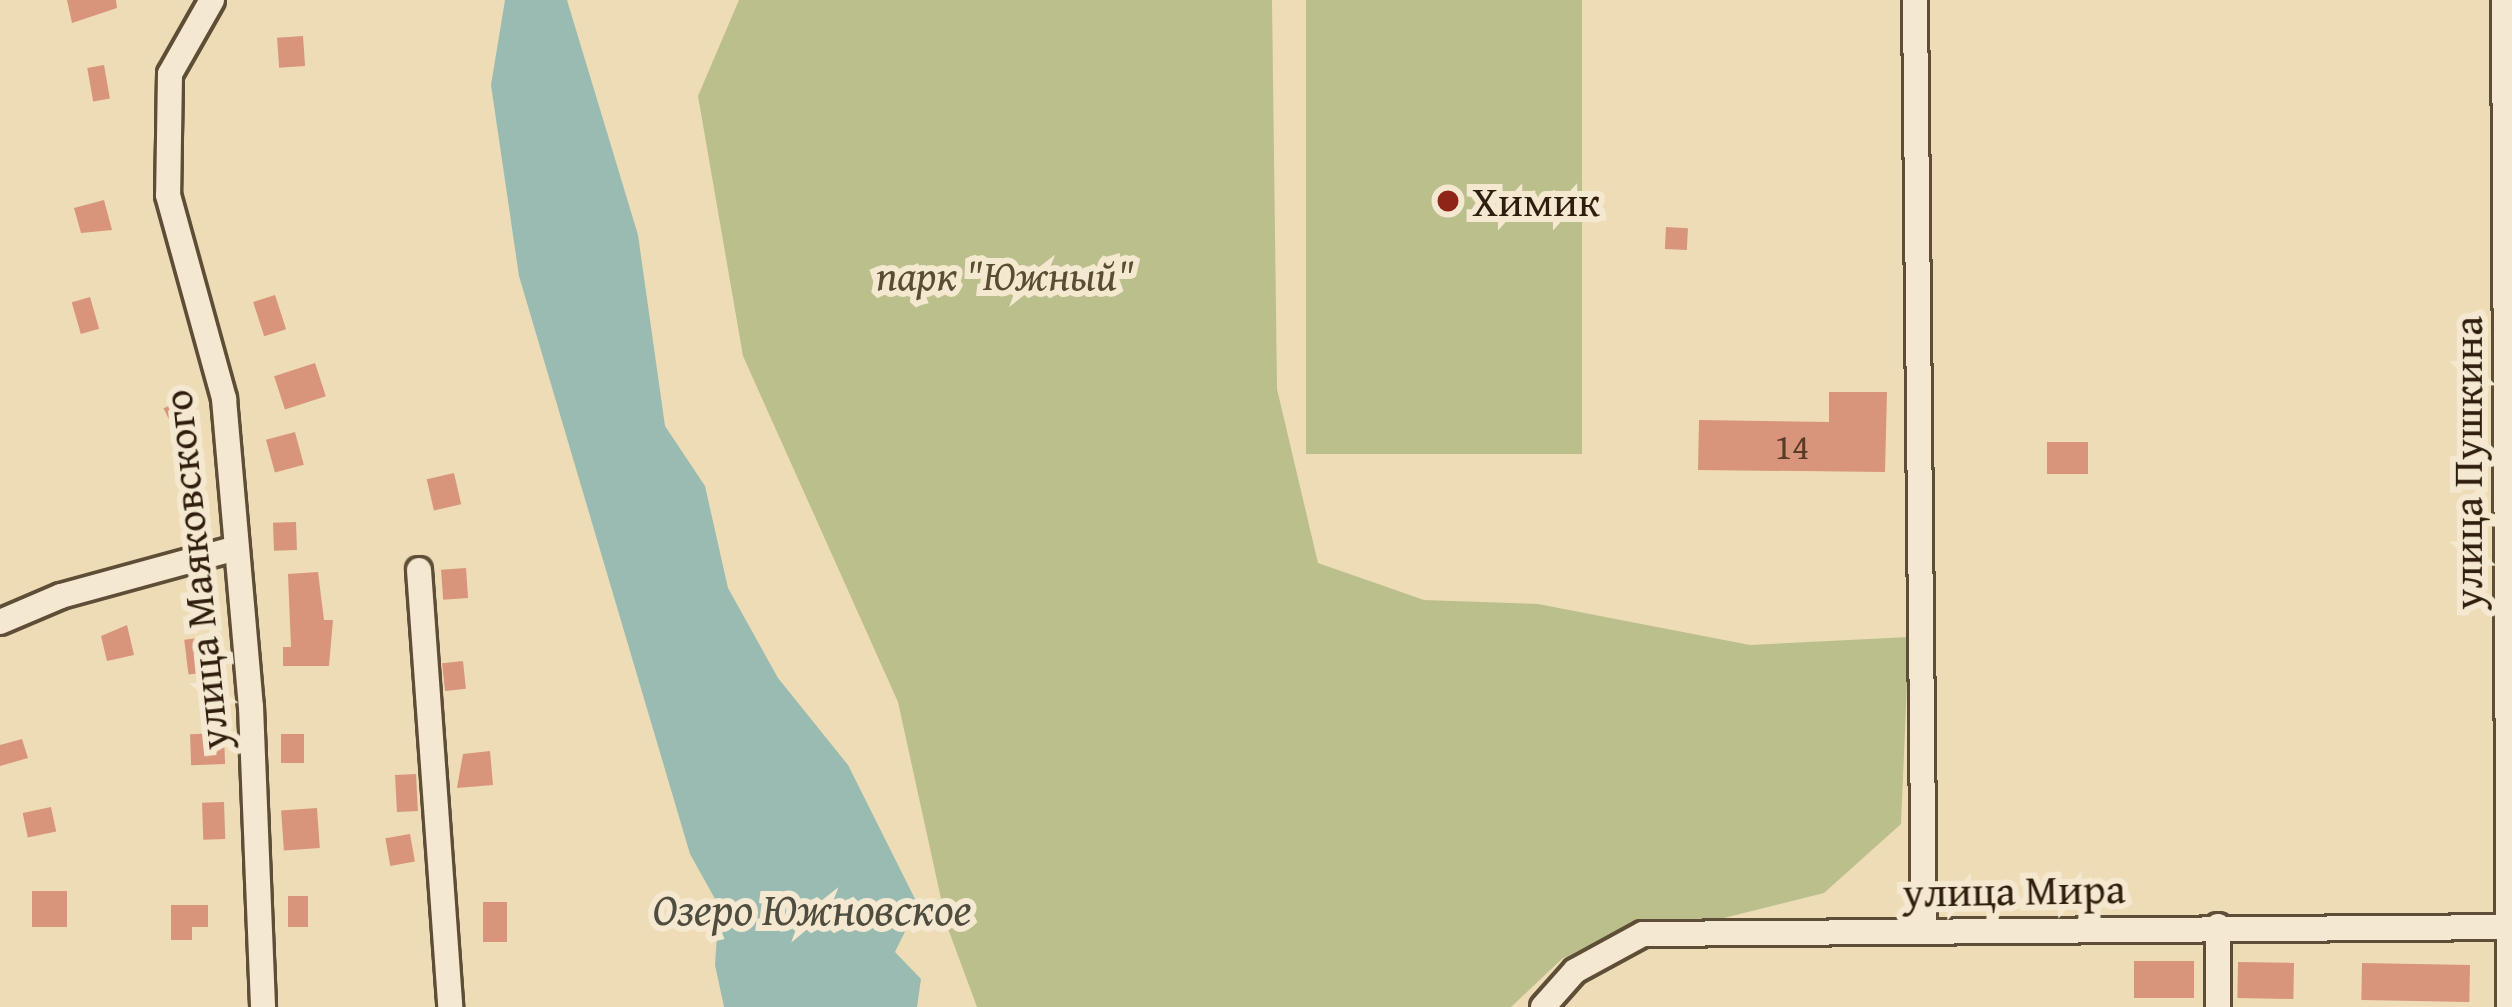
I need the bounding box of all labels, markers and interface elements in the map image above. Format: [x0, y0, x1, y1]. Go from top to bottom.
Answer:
place label: Химик [1472, 176, 1600, 226]
marker: Химик [1435, 188, 1461, 214]
park label: парк "Южный" [876, 250, 1134, 300]
street label: улица Пушкина [2442, 316, 2492, 610]
street label: улица Маяковского [151, 387, 239, 753]
house number: 14 [1775, 424, 1809, 468]
street label: улица Мира [1902, 863, 2126, 917]
water label: Озеро Южновское [652, 882, 972, 936]

